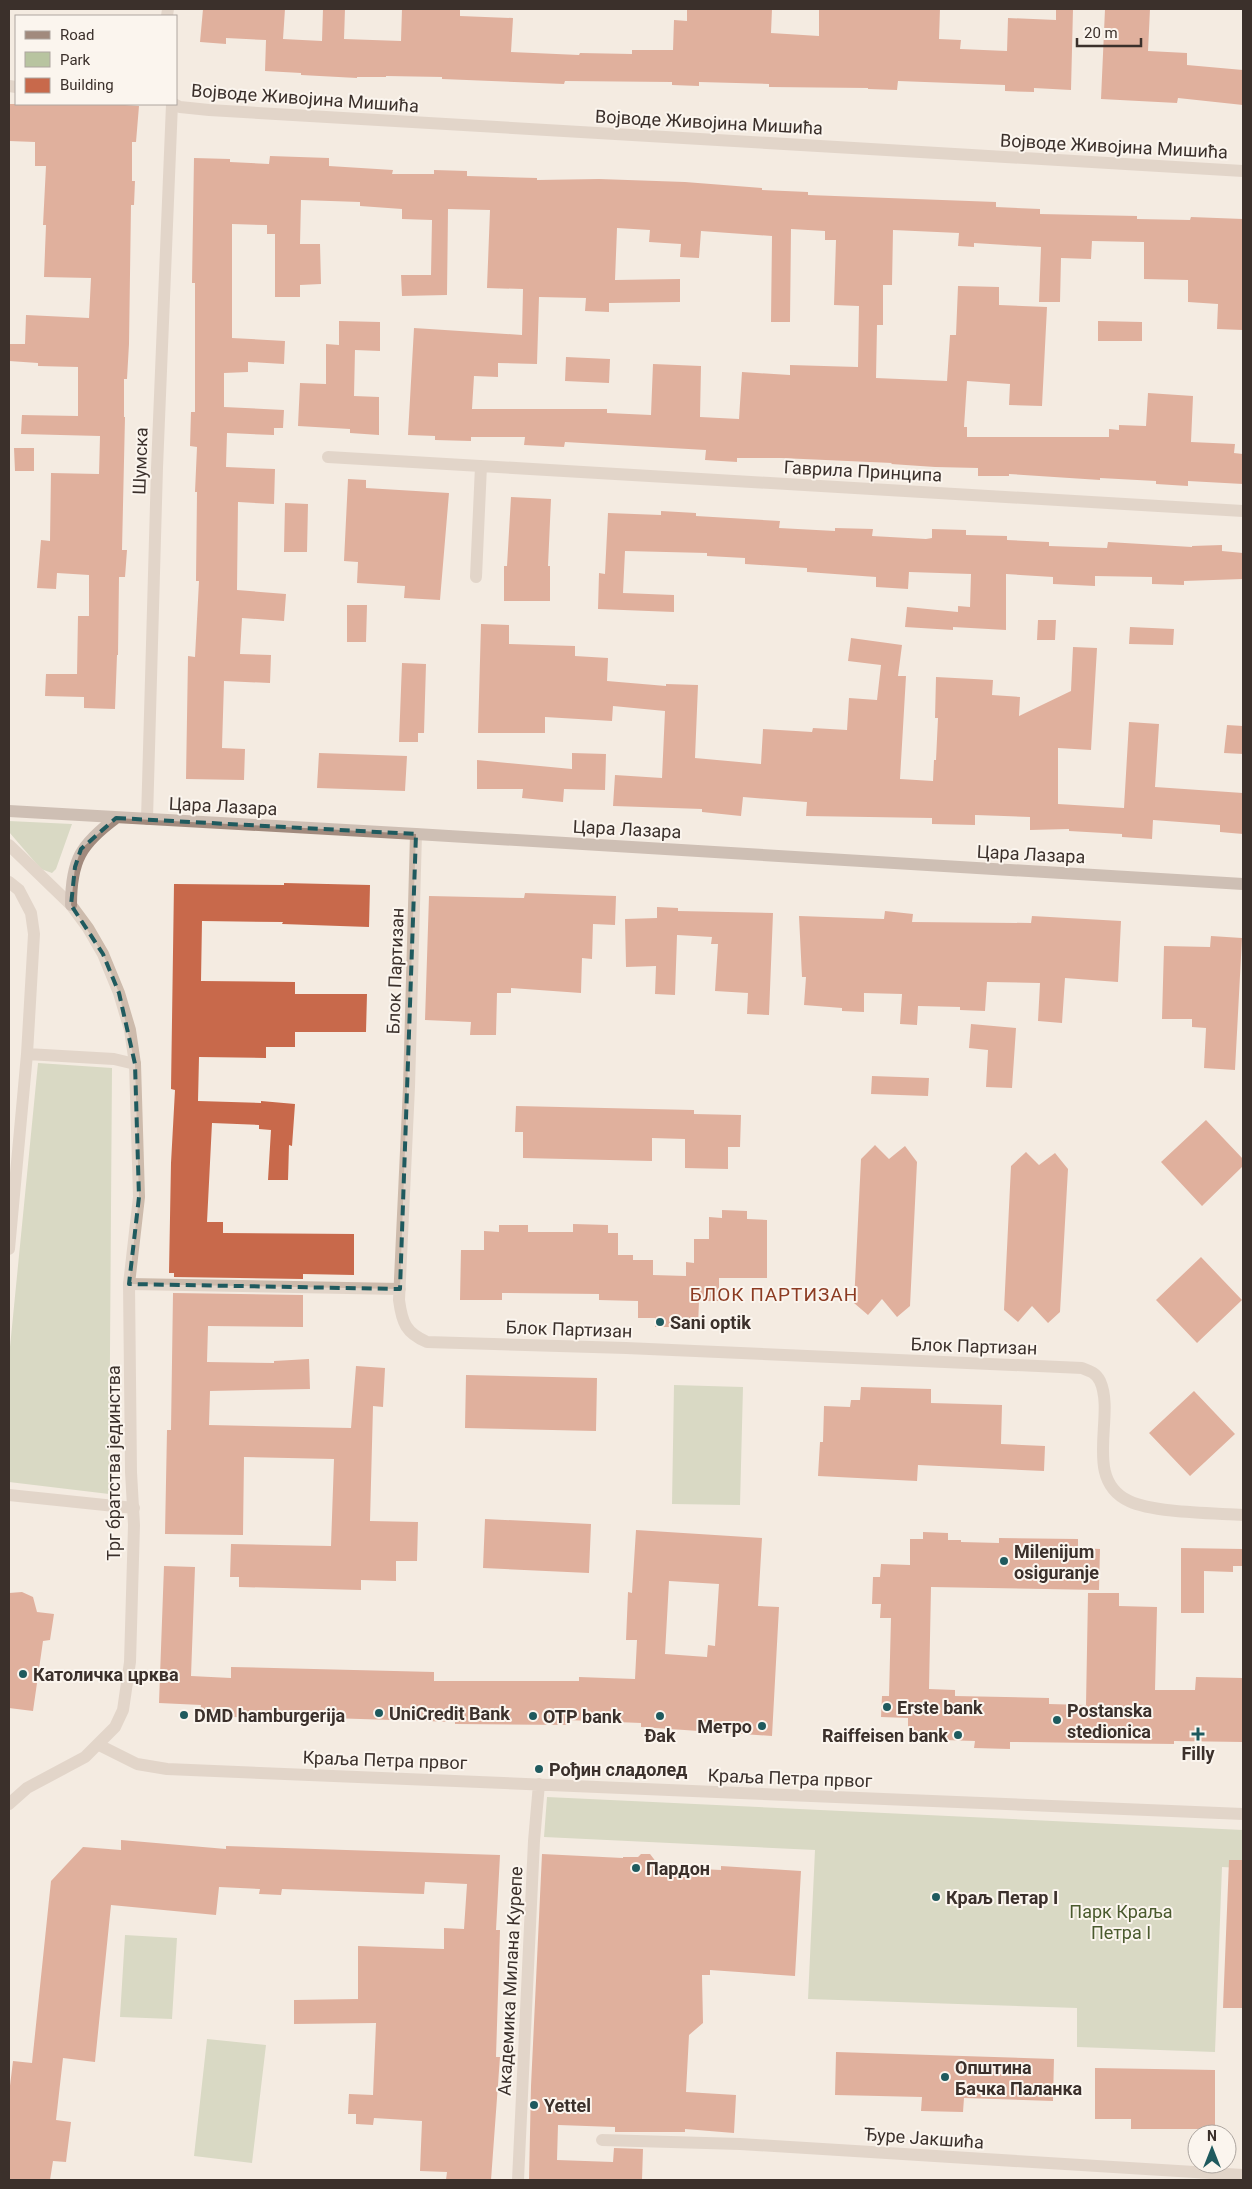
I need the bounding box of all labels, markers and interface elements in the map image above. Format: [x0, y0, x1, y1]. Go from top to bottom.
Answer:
legend [15, 15, 178, 105]
scale bar [1077, 15, 1141, 47]
text: 20 m [1084, 24, 1118, 42]
text: Road [60, 26, 94, 44]
text: Park [60, 51, 91, 69]
text: Building [60, 76, 114, 94]
street label: Војводе Живојина Мишића [190, 80, 420, 116]
street label: Војводе Живојина Мишића [594, 106, 824, 138]
street label: Војводе Живојина Мишића [999, 130, 1229, 162]
street label: Шумска [128, 427, 152, 495]
street label: Гаврила Принципа [783, 456, 943, 486]
street label: Цара Лазара [168, 793, 278, 819]
street label: Цара Лазара [572, 816, 682, 842]
street label: Цара Лазара [976, 841, 1086, 867]
street label: Блок Партизан [382, 907, 408, 1035]
district label: БЛОК ПАРТИЗАН [690, 1283, 858, 1306]
place label: Sani optik [670, 1312, 751, 1333]
street label: Блок Партизан [505, 1316, 633, 1342]
marker: Sani optik [654, 1316, 666, 1328]
street label: Блок Партизан [910, 1333, 1038, 1359]
street label: Трг братства јединства [103, 1365, 124, 1561]
place label: Milenijum osiguranje [1014, 1541, 1099, 1583]
marker: Milenijum osiguranje [998, 1555, 1010, 1567]
place label: Католичка црква [33, 1664, 179, 1685]
marker: Католичка црква [17, 1668, 29, 1680]
place label: Erste bank [897, 1697, 983, 1718]
place label: Postanska stedionica [1067, 1700, 1153, 1742]
marker: Erste bank [881, 1701, 893, 1713]
place label: UniCredit Bank [389, 1703, 510, 1724]
place label: DMD hamburgerija [194, 1705, 346, 1726]
place label: OTP bank [543, 1706, 622, 1727]
marker: UniCredit Bank [373, 1707, 385, 1719]
marker: DMD hamburgerija [178, 1709, 190, 1721]
marker: OTP bank [527, 1710, 539, 1722]
marker: Đak [654, 1710, 666, 1722]
marker: Postanska stedionica [1051, 1714, 1063, 1726]
place label: Метро [697, 1716, 752, 1737]
marker: Метро [756, 1720, 768, 1732]
place label: Đak [644, 1725, 676, 1746]
place label: Raiffeisen bank [822, 1725, 948, 1746]
marker: Filly [1192, 1728, 1204, 1740]
marker: Raiffeisen bank [952, 1729, 964, 1741]
place label: Filly [1181, 1743, 1216, 1764]
street label: Краља Петра првог [302, 1747, 468, 1773]
place label: Рођин сладолед [549, 1759, 688, 1780]
marker: Рођин сладолед [533, 1763, 545, 1775]
street label: Краља Петра првог [707, 1765, 873, 1791]
place label: Пардон [646, 1858, 710, 1879]
marker: Пардон [630, 1862, 642, 1874]
street label: Академика Милана Курепе [494, 1866, 526, 2096]
place label: Краљ Петар I [946, 1887, 1058, 1908]
marker: Краљ Петар I [930, 1891, 942, 1903]
park label: Парк Краља Петра I [1069, 1901, 1173, 1943]
place label: Општина Бачка Паланка [955, 2057, 1083, 2099]
marker: Општина Бачка Паланка [939, 2071, 951, 2083]
place label: Yettel [544, 2095, 591, 2116]
marker: Yettel [528, 2099, 540, 2111]
street label: Ђуре Јакшића [863, 2123, 985, 2153]
north arrow [1187, 2124, 1237, 2174]
text: N [1207, 2128, 1217, 2144]

